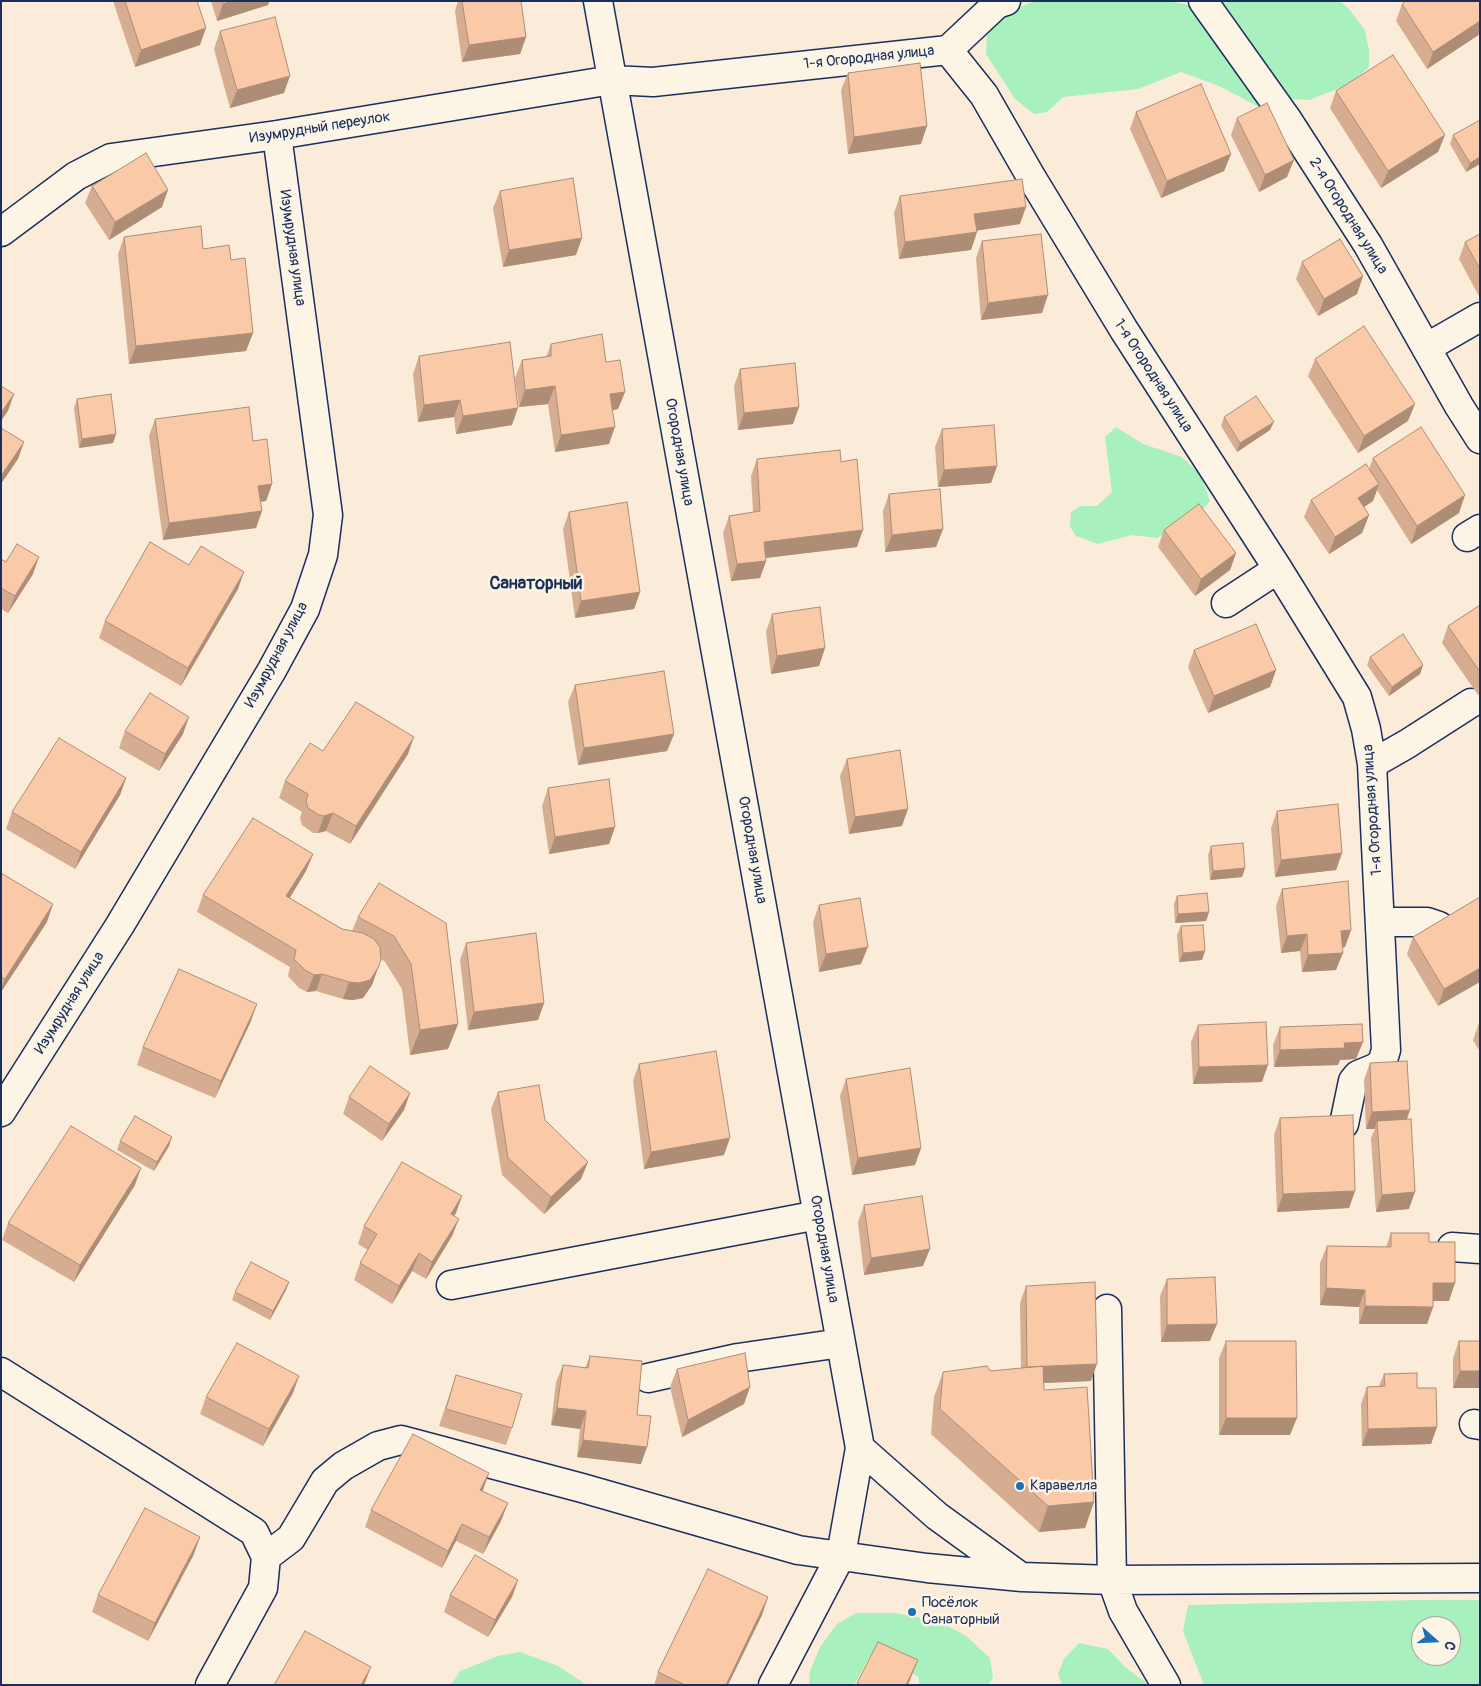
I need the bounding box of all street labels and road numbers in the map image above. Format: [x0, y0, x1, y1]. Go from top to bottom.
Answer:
street label: 1-я Огородная улица [803, 42, 935, 74]
street label: Изумрудный переулок [248, 108, 392, 148]
street label: 2-я Огородная улица [1305, 154, 1391, 278]
street label: Изумрудная улица [275, 189, 309, 307]
street label: 1-я Огородная улица [1110, 316, 1196, 436]
street label: Огородная улица [661, 397, 697, 507]
street label: Изумрудная улица [242, 599, 312, 711]
street label: 1-я Огородная улица [1359, 744, 1387, 876]
street label: Огородная улица [734, 795, 770, 905]
street label: Изумрудная улица [31, 949, 109, 1057]
street label: Огородная улица [806, 1194, 842, 1304]

